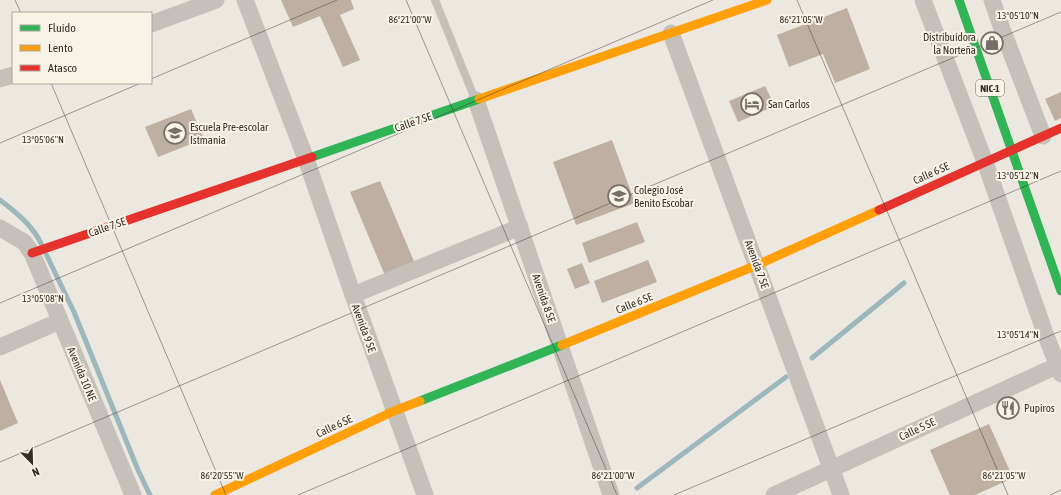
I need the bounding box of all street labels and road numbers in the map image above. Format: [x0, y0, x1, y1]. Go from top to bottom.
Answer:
road number: NIC-1 [976, 80, 1004, 96]
street label: Calle 7 SE [393, 110, 433, 134]
street label: Calle 6 SE [911, 160, 951, 186]
street label: Calle 7 SE [87, 215, 127, 239]
street label: Avenida 7 SE [743, 238, 771, 290]
street label: Avenida 8 SE [530, 272, 558, 324]
street label: Calle 6 SE [614, 290, 654, 316]
street label: Avenida 9 SE [350, 302, 378, 354]
street label: Avenida 10 NE [65, 345, 99, 403]
street label: Calle 6 SE [314, 412, 354, 440]
street label: Calle 5 SE [897, 415, 937, 443]

